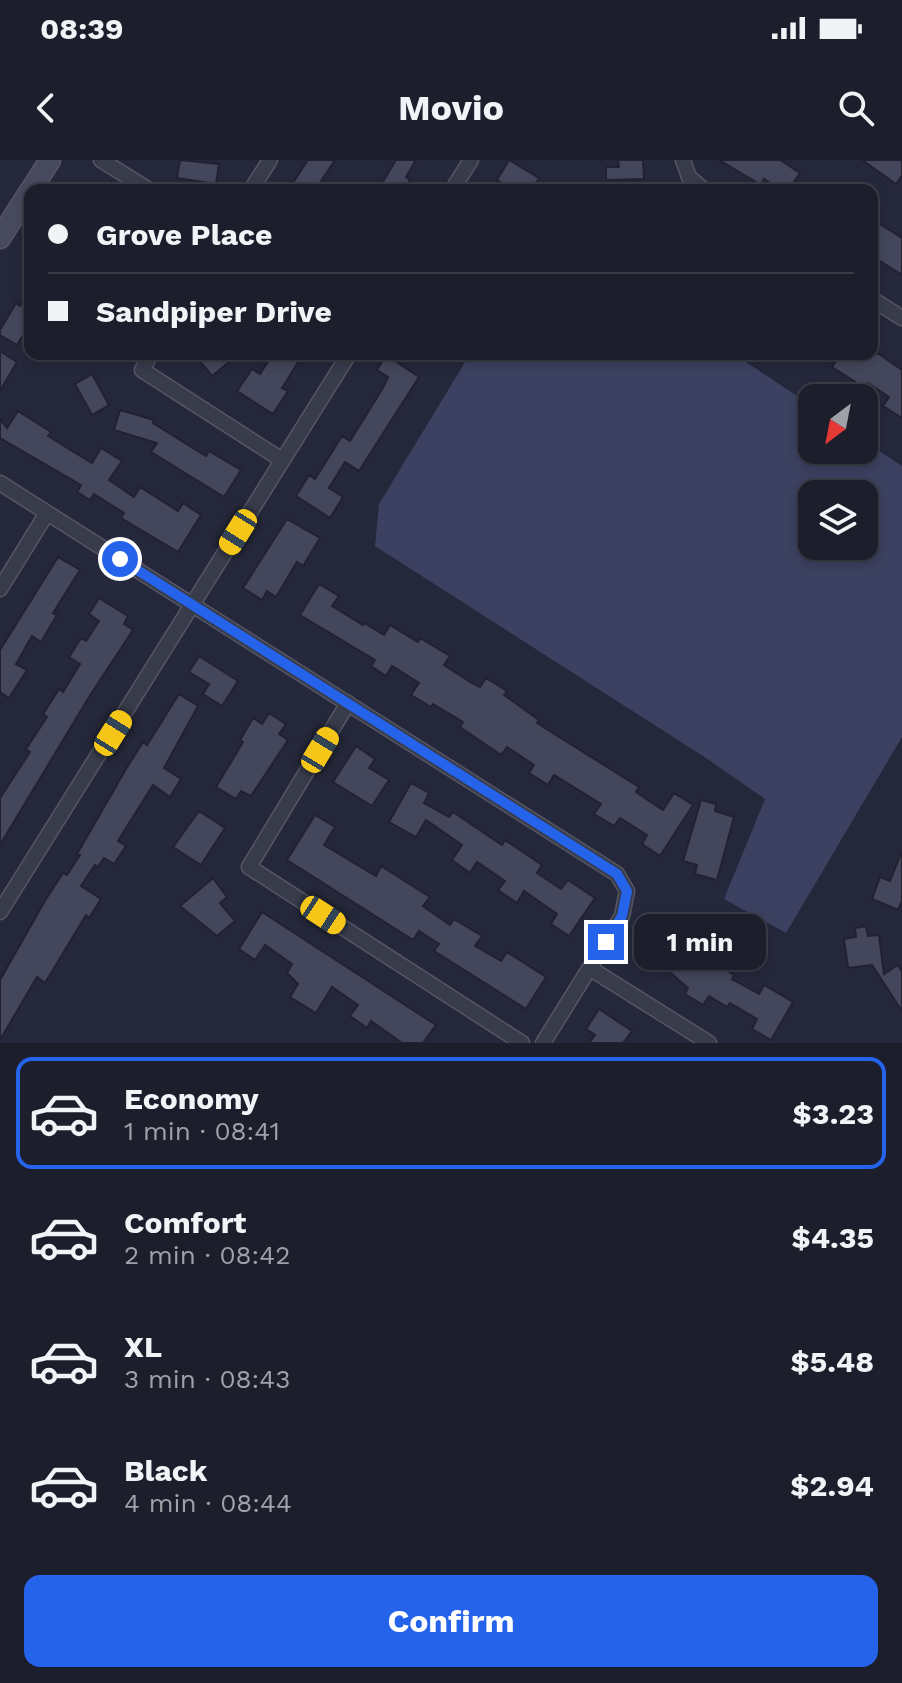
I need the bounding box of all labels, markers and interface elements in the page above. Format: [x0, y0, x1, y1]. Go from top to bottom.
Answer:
text: 08:39 [40, 11, 123, 46]
icon: back [24, 86, 68, 130]
icon: search [834, 86, 878, 130]
text: Movio [398, 87, 504, 129]
text: Grove Place [96, 217, 272, 252]
text: Sandpiper Drive [96, 294, 332, 329]
north arrow [798, 384, 878, 464]
map controls [798, 384, 878, 560]
button: layers [798, 480, 878, 560]
car [215, 505, 261, 559]
route start [102, 541, 138, 577]
car [90, 706, 136, 760]
car [297, 723, 343, 777]
car [296, 892, 350, 938]
callout: 1 min [634, 914, 766, 970]
route end [588, 924, 624, 960]
text: 1 min [667, 927, 733, 957]
icon: car [28, 1077, 100, 1149]
text: Economy [124, 1081, 259, 1116]
text: $3.23 [793, 1096, 874, 1131]
text: 1 min · 08:41 [124, 1116, 280, 1146]
icon: car [28, 1201, 100, 1273]
text: Comfort [124, 1205, 246, 1240]
text: $4.35 [792, 1220, 874, 1255]
text: 2 min · 08:42 [124, 1240, 290, 1270]
icon: car [28, 1325, 100, 1397]
text: XL [124, 1329, 162, 1364]
text: $5.48 [791, 1344, 874, 1379]
text: 3 min · 08:43 [124, 1364, 290, 1394]
icon: car [28, 1449, 100, 1521]
text: Black [124, 1453, 208, 1488]
text: $2.94 [790, 1468, 874, 1503]
text: 4 min · 08:44 [124, 1488, 292, 1518]
button: Confirm [24, 1575, 878, 1667]

